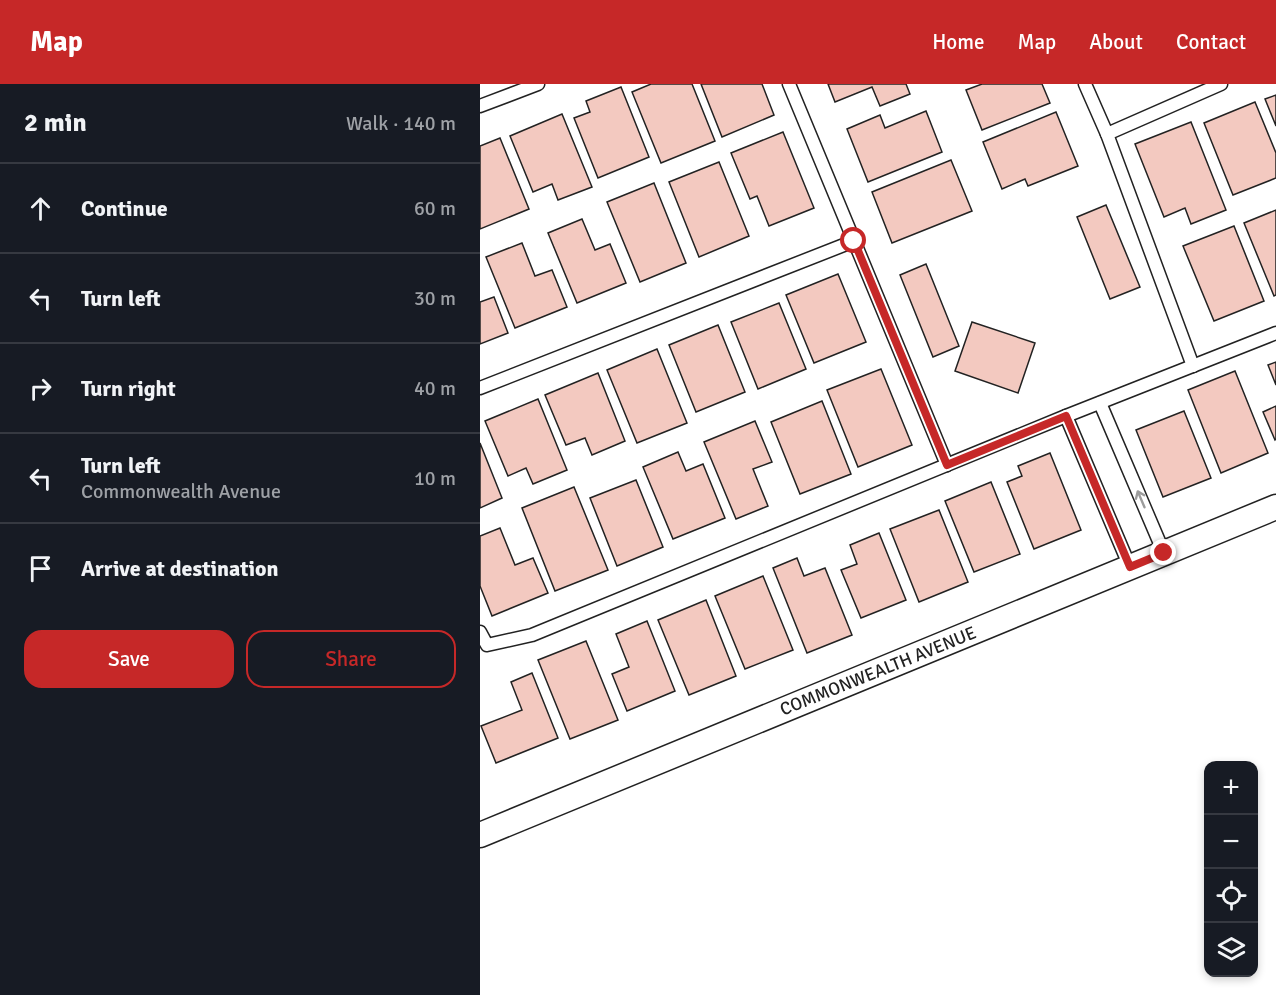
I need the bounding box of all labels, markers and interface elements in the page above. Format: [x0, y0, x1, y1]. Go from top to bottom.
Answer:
text: Map [30, 25, 83, 59]
text: Home [932, 29, 985, 55]
text: Map [1018, 29, 1056, 55]
text: About [1089, 29, 1143, 55]
text: Contact [1176, 29, 1246, 55]
text: 2 min [24, 107, 87, 139]
text: Walk · 140 m [346, 111, 456, 136]
icon: ahead [24, 192, 57, 225]
text: Continue [81, 195, 168, 222]
text: 60 m [414, 196, 456, 221]
route start [840, 227, 866, 253]
icon: left [24, 282, 57, 315]
text: Turn left [81, 285, 161, 312]
text: 30 m [414, 286, 456, 311]
icon: right [24, 372, 57, 405]
text: Turn right [81, 375, 176, 402]
text: 40 m [414, 376, 456, 401]
text: Turn left [81, 452, 161, 479]
icon: left [24, 462, 57, 495]
text: 10 m [414, 466, 456, 491]
text: Commonwealth Avenue [81, 479, 281, 504]
one-way arrow [1135, 491, 1146, 509]
route end [1150, 539, 1176, 565]
icon: arrive [24, 552, 57, 585]
text: Arrive at destination [81, 555, 278, 582]
street label: COMMONWEALTH AVENUE [777, 622, 979, 720]
button: Save [24, 630, 234, 688]
button: Share [246, 630, 456, 688]
map controls [1204, 761, 1258, 977]
button: + [1204, 761, 1258, 815]
button: − [1204, 815, 1258, 869]
button: locate [1204, 869, 1258, 923]
button: layers [1204, 923, 1258, 977]

